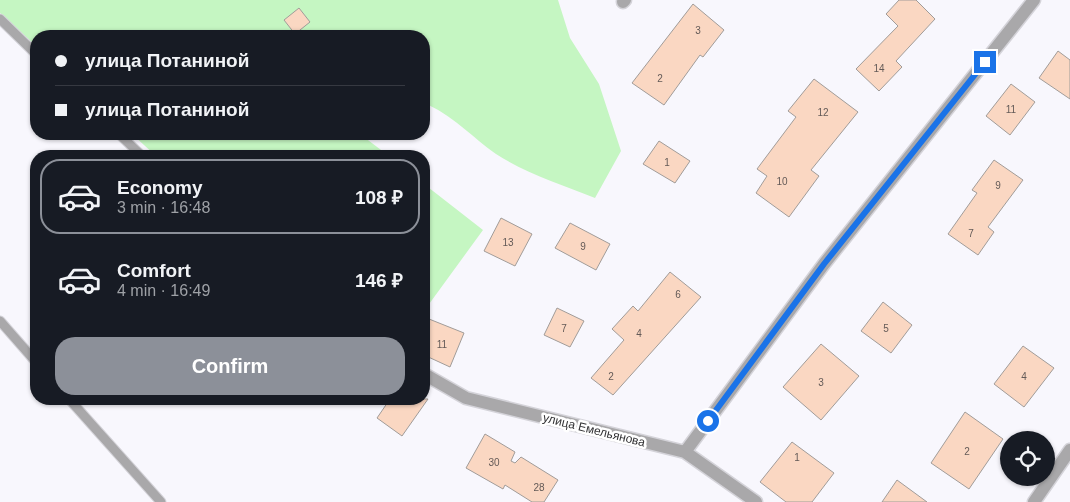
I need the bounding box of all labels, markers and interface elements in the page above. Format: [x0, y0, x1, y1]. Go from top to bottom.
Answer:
house number: 3 [695, 25, 701, 36]
text: улица Потаниной [85, 50, 249, 71]
route end [974, 51, 996, 73]
house number: 14 [873, 63, 885, 74]
house number: 2 [657, 73, 663, 84]
text: улица Потаниной [85, 99, 249, 120]
house number: 11 [1006, 104, 1017, 115]
house number: 12 [817, 107, 829, 118]
house number: 1 [664, 157, 670, 168]
icon: car [57, 174, 102, 219]
house number: 10 [776, 176, 788, 187]
text: Economy [117, 177, 203, 198]
house number: 9 [995, 180, 1001, 191]
text: 108 ₽ [355, 187, 403, 208]
text: 3 min · 16:48 [117, 199, 210, 216]
house number: 7 [968, 228, 974, 239]
house number: 13 [502, 237, 514, 248]
house number: 9 [580, 241, 586, 252]
icon: car [57, 257, 102, 302]
text: Comfort [117, 260, 191, 281]
text: 146 ₽ [355, 270, 403, 291]
text: 4 min · 16:49 [117, 282, 210, 299]
house number: 6 [675, 289, 681, 300]
house number: 7 [561, 323, 567, 334]
house number: 5 [883, 323, 889, 334]
house number: 4 [636, 328, 642, 339]
button: Confirm [55, 337, 405, 395]
house number: 11 [437, 339, 448, 350]
house number: 2 [608, 371, 614, 382]
house number: 4 [1021, 371, 1027, 382]
house number: 3 [818, 377, 824, 388]
route start [697, 410, 719, 432]
street label: улица Емельянова [541, 411, 647, 450]
map controls [1000, 431, 1055, 486]
button: locate [1000, 431, 1055, 486]
house number: 2 [964, 446, 970, 457]
house number: 1 [794, 452, 800, 463]
house number: 30 [488, 457, 500, 468]
house number: 28 [533, 482, 545, 493]

